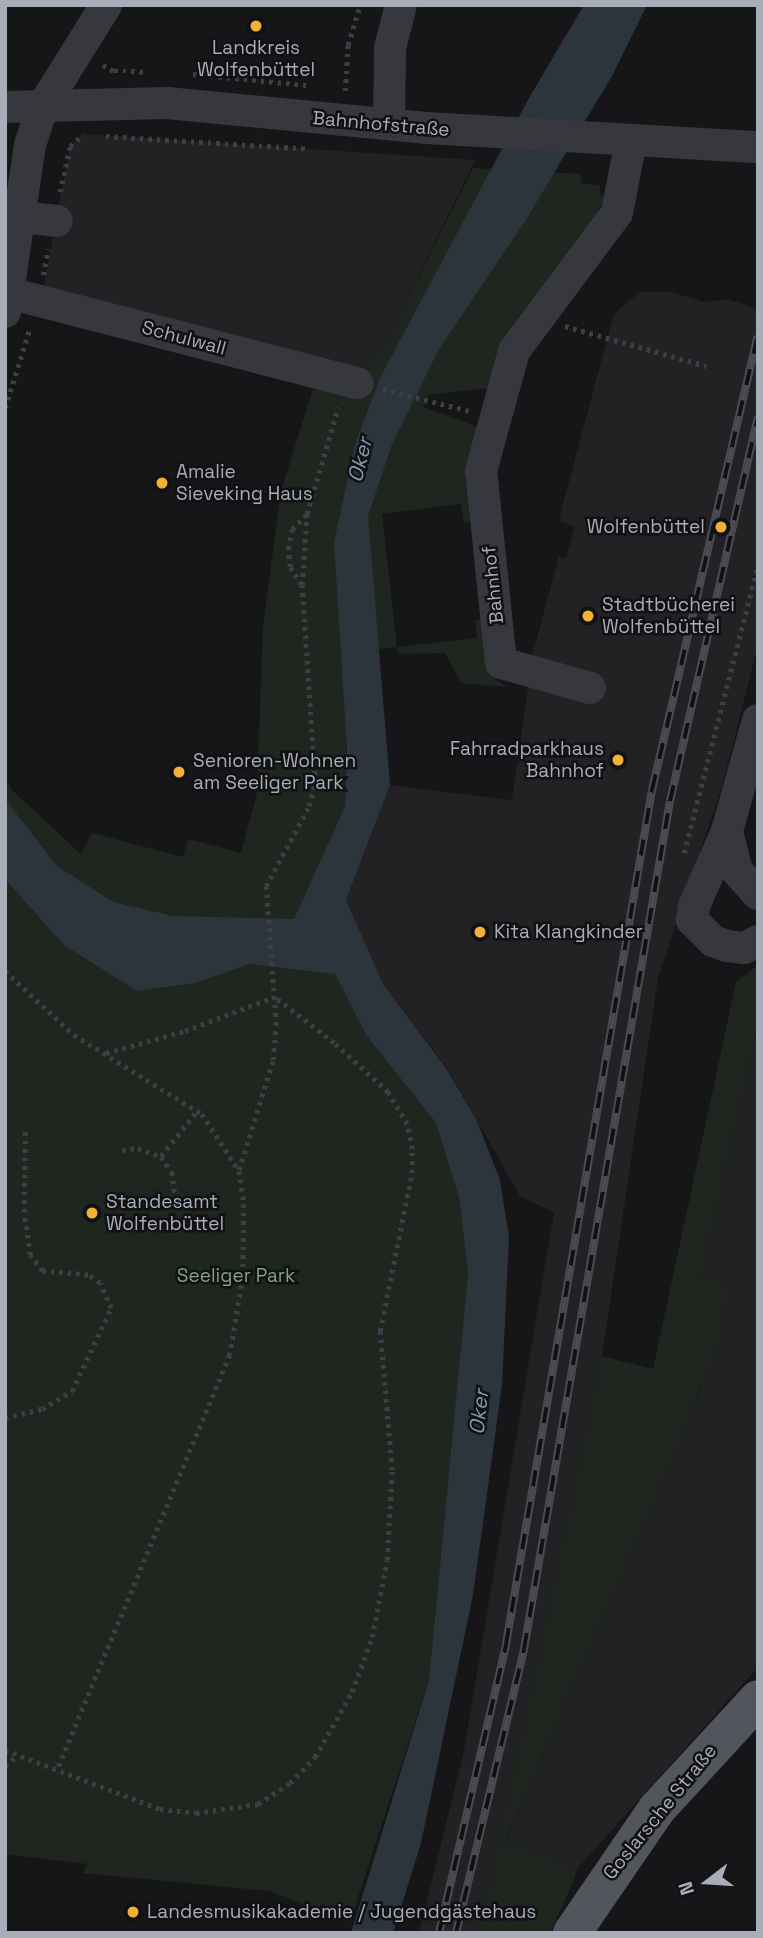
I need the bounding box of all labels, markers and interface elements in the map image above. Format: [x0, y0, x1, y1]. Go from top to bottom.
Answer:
marker: Landkreis Wolfenbüttel [248, 18, 264, 34]
place label: Landkreis Wolfenbüttel [197, 37, 315, 81]
street label: Bahnhofstraße [312, 107, 450, 141]
street label: Schulwall [139, 316, 229, 360]
water label: Oker [342, 435, 378, 485]
place label: Amalie Sieveking Haus [176, 461, 313, 505]
marker: Amalie Sieveking Haus [154, 475, 170, 491]
place label: Wolfenbüttel [587, 516, 705, 538]
marker: Wolfenbüttel [711, 517, 731, 537]
street label: Bahnhof [478, 545, 508, 625]
place label: Stadtbücherei Wolfenbüttel [602, 594, 735, 638]
marker: Stadtbücherei Wolfenbüttel [580, 608, 596, 624]
place label: Fahrradparkhaus Bahnhof [450, 738, 604, 782]
place label: Senioren-Wohnen am Seeliger Park [193, 750, 356, 794]
marker: Fahrradparkhaus Bahnhof [610, 752, 626, 768]
marker: Senioren-Wohnen am Seeliger Park [171, 764, 187, 780]
place label: Kita Klangkinder [494, 921, 643, 943]
marker: Kita Klangkinder [472, 924, 488, 940]
place label: Standesamt Wolfenbüttel [106, 1191, 224, 1235]
marker: Standesamt Wolfenbüttel [84, 1205, 100, 1221]
park label: Seeliger Park [177, 1265, 295, 1287]
water label: Oker [464, 1388, 494, 1436]
street label: Goslarsche Straße [598, 1740, 722, 1884]
north arrow [672, 1847, 742, 1917]
text: N [673, 1879, 700, 1898]
place label: Landesmusikakademie / Jugendgästehaus [147, 1901, 536, 1923]
marker: Landesmusikakademie / Jugendgästehaus [125, 1904, 141, 1920]

